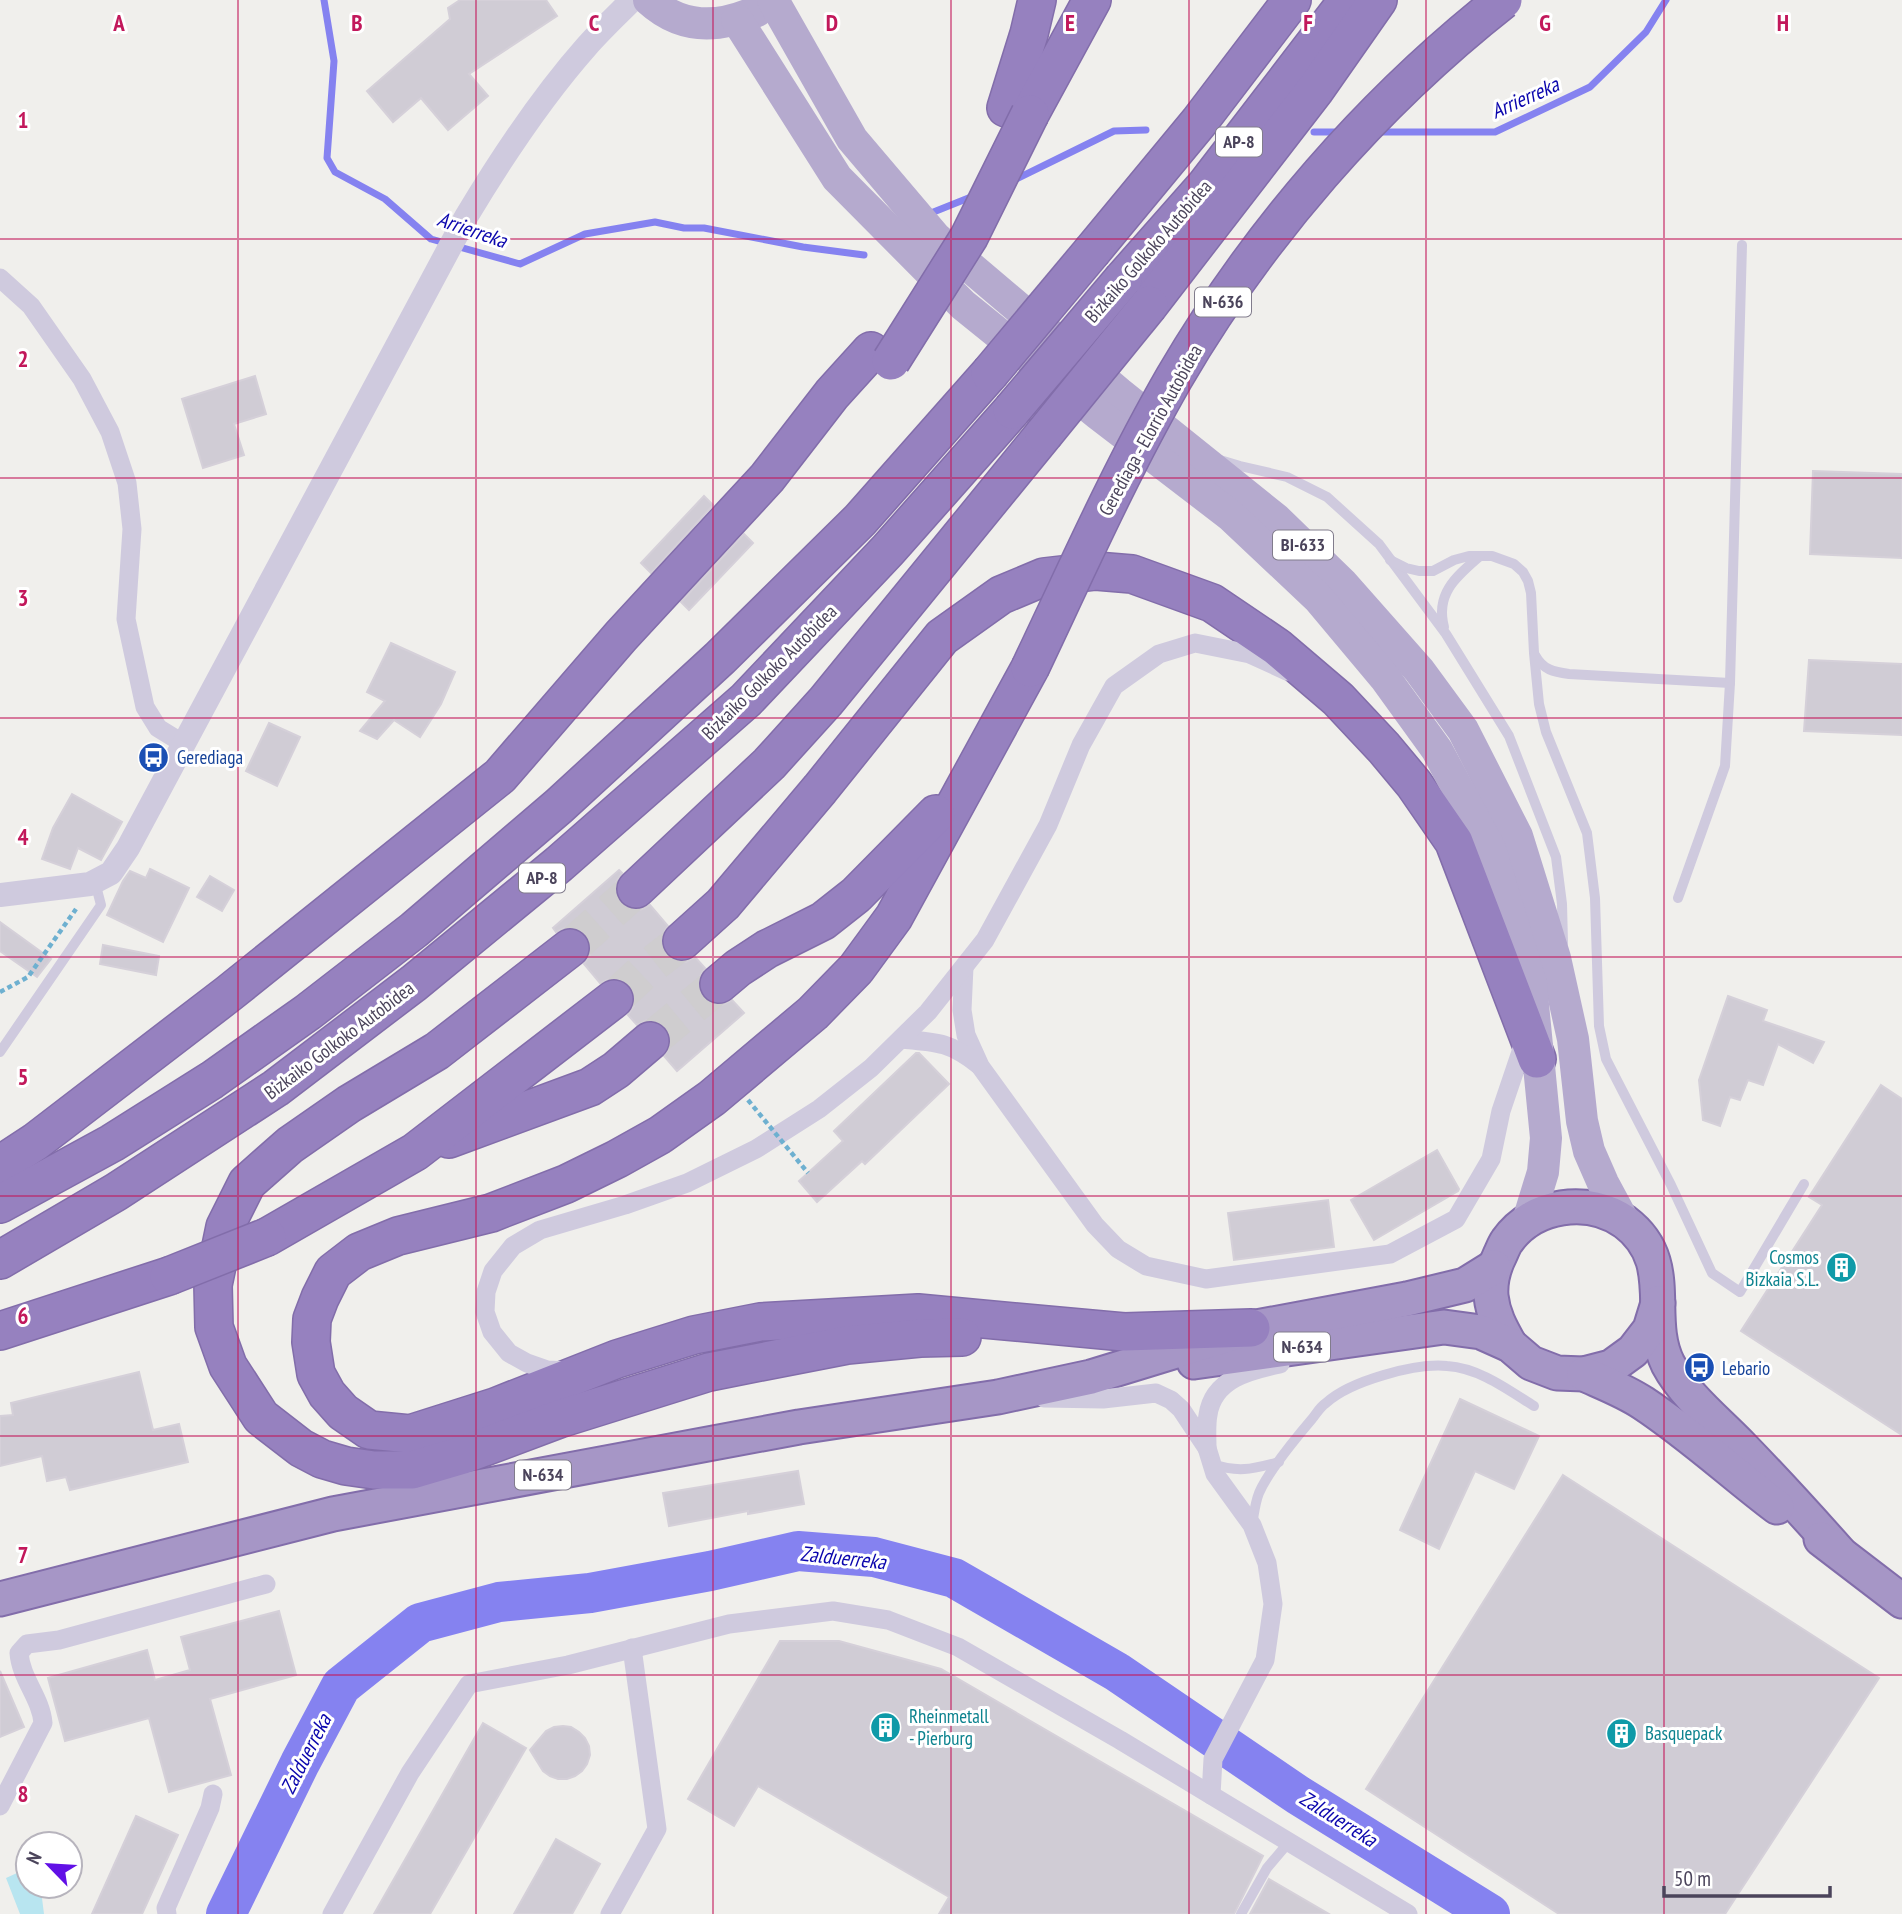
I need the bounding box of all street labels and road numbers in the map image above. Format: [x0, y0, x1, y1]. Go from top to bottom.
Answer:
road number: AP-8 [1216, 127, 1262, 156]
street label: Bizkaiko Golkoko Autobidea [1079, 175, 1217, 327]
road number: N-636 [1195, 288, 1251, 316]
street label: Gerediaga - Elorrio Autobidea [1093, 340, 1207, 520]
road number: BI-633 [1273, 530, 1333, 560]
street label: Bizkaiko Golkoko Autobidea [696, 599, 842, 745]
road number: AP-8 [519, 864, 565, 892]
street label: Bizkaiko Golkoko Autobidea [259, 976, 419, 1104]
road number: N-634 [1274, 1332, 1330, 1362]
road number: N-634 [515, 1460, 571, 1490]

